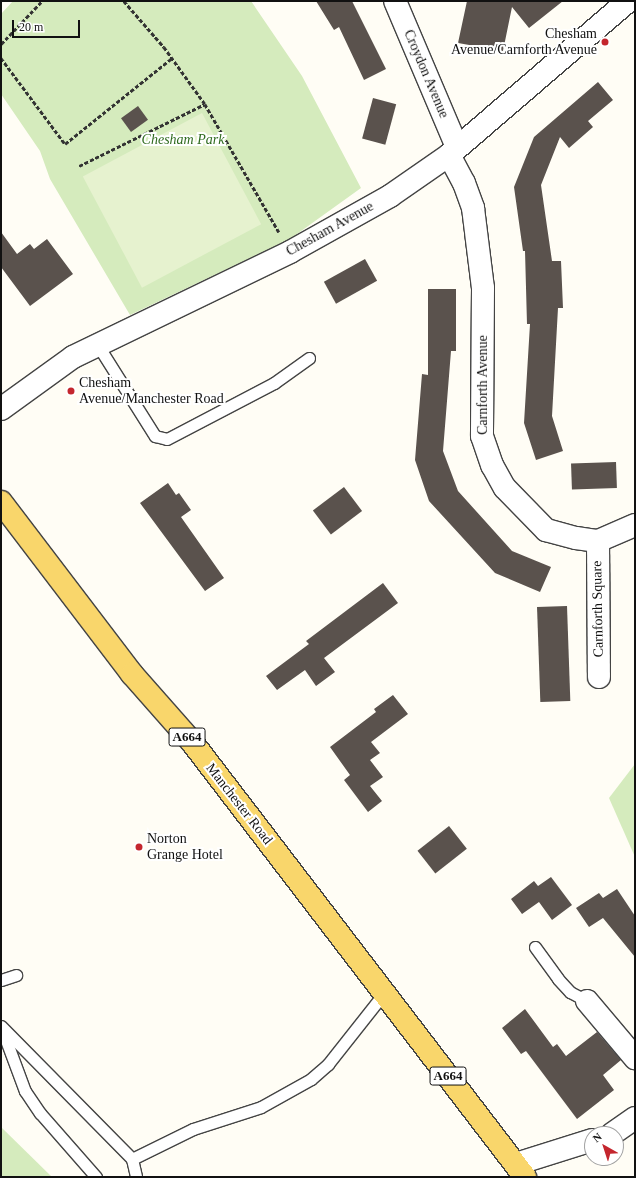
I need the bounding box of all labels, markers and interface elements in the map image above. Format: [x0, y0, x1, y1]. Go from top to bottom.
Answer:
scale bar [14, 12, 82, 38]
text: 20 m [19, 20, 43, 34]
place label: Chesham Avenue/Carnforth Avenue [450, 26, 597, 58]
street label: Croydon Avenue [400, 27, 452, 121]
marker: Chesham Avenue/Carnforth Avenue [600, 37, 610, 47]
park label: Chesham Park [142, 132, 224, 148]
street label: Chesham Avenue [283, 198, 377, 260]
street label: Carnforth Avenue [475, 335, 491, 435]
place label: Chesham Avenue/Manchester Road [79, 375, 224, 408]
marker: Chesham Avenue/Manchester Road [66, 386, 76, 396]
street label: Carnforth Square [589, 560, 607, 658]
road number: A664 [168, 726, 206, 748]
street label: Manchester Road [202, 760, 276, 848]
place label: Norton Grange Hotel [147, 831, 223, 864]
marker: Norton Grange Hotel [134, 842, 144, 852]
road number: A664 [429, 1065, 467, 1087]
north arrow [584, 1126, 624, 1166]
text: N [590, 1130, 604, 1145]

